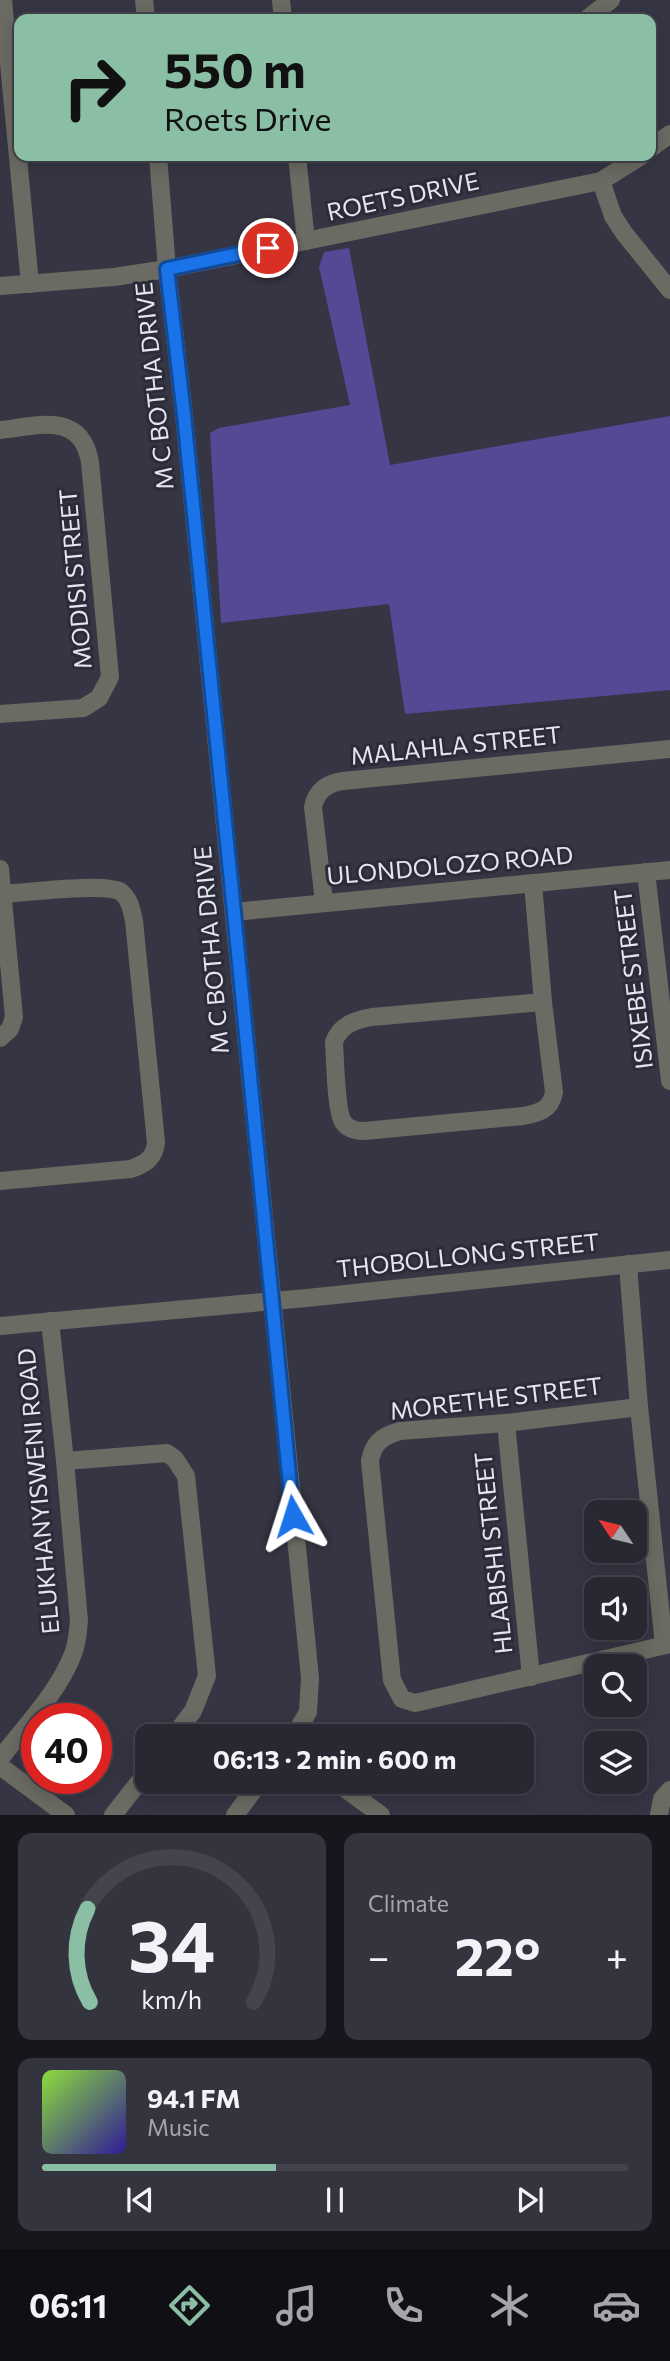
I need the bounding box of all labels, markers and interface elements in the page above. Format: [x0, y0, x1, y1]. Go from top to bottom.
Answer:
text: 550 m [164, 38, 306, 98]
icon: right [49, 42, 140, 133]
text: Roets Drive [164, 98, 331, 138]
street label: ROETS DRIVE [324, 165, 481, 226]
pin [238, 218, 298, 278]
icon: arrive [249, 229, 287, 267]
street label: M C BOTHA DRIVE [128, 281, 179, 491]
street label: MODISI STREET [52, 488, 97, 671]
street label: MALAHLA STREET [349, 719, 563, 770]
street label: ULONDOLOZO ROAD [326, 839, 574, 890]
street label: M C BOTHA DRIVE [187, 845, 234, 1055]
street label: ISIXEBE STREET [607, 887, 658, 1071]
street label: THOBOLLONG STREET [335, 1226, 601, 1283]
street label: ELUKHANYISWENI ROAD [11, 1347, 64, 1635]
street label: MORETHE STREET [388, 1370, 604, 1425]
street label: HLABISHI STREET [467, 1451, 518, 1656]
position arrow [256, 1479, 330, 1553]
north arrow [584, 1500, 648, 1563]
map controls [584, 1500, 647, 1794]
button: sound [584, 1577, 647, 1640]
button: search [584, 1654, 647, 1717]
speed limit sign: 40 [21, 1703, 112, 1794]
button: layers [584, 1731, 647, 1794]
text: 06:13 · 2 min · 600 m [213, 1743, 456, 1774]
text: Climate [368, 1889, 449, 1917]
text: 34 [128, 1899, 216, 1988]
text: 22° [455, 1923, 540, 1987]
text: − [368, 1932, 390, 1979]
text: + [606, 1932, 628, 1979]
text: km/h [142, 1984, 202, 2014]
text: 94.1 FM [147, 2082, 241, 2113]
text: Music [147, 2113, 210, 2141]
icon: previous [121, 2181, 159, 2219]
icon: pause [316, 2181, 354, 2219]
icon: next [511, 2181, 549, 2219]
icon: directions [165, 2281, 214, 2330]
icon: music [272, 2281, 321, 2330]
icon: phone [379, 2281, 428, 2330]
icon: climate [485, 2281, 534, 2330]
icon: car [592, 2281, 641, 2330]
text: 06:11 [29, 2285, 107, 2325]

